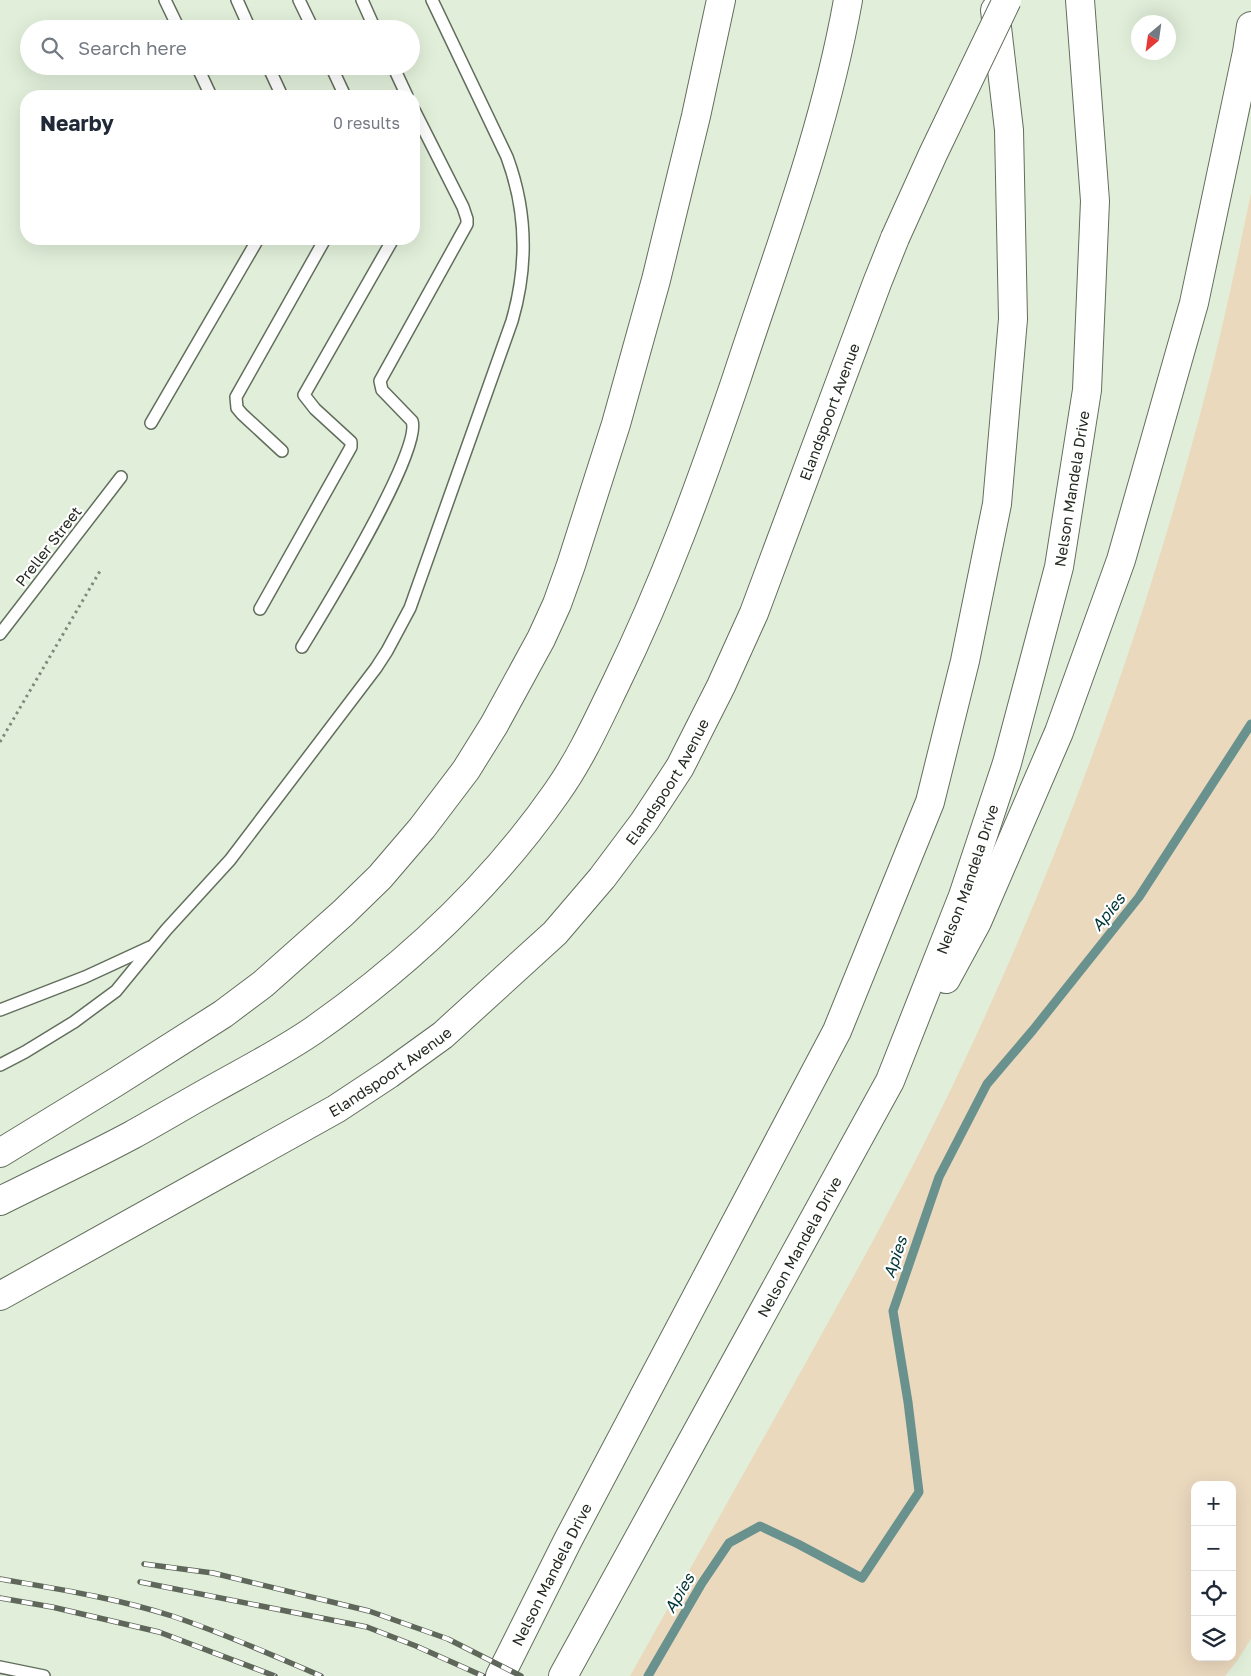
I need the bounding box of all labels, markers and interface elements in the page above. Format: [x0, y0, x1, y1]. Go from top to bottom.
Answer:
north arrow [1131, 15, 1176, 60]
search box [20, 20, 420, 75]
icon: search [38, 34, 66, 62]
text: Search here [78, 36, 187, 59]
text: Nearby [40, 110, 114, 136]
text: 0 results [333, 113, 400, 133]
street label: Elandspoort Avenue [795, 340, 863, 483]
street label: Nelson Mandela Drive [1050, 409, 1093, 568]
street label: Preller Street [11, 502, 85, 590]
street label: Elandspoort Avenue [621, 715, 712, 848]
street label: Nelson Mandela Drive [932, 802, 1002, 957]
water label: Apies [1087, 888, 1130, 935]
street label: Elandspoort Avenue [325, 1023, 455, 1120]
street label: Nelson Mandela Drive [753, 1173, 845, 1320]
water label: Apies [879, 1232, 912, 1280]
map controls [1191, 1481, 1236, 1661]
button: + [1191, 1481, 1236, 1526]
street label: Nelson Mandela Drive [508, 1499, 595, 1649]
button: − [1191, 1526, 1236, 1571]
water label: Apies [659, 1568, 699, 1616]
button: locate [1191, 1571, 1236, 1616]
button: layers [1191, 1616, 1236, 1661]

